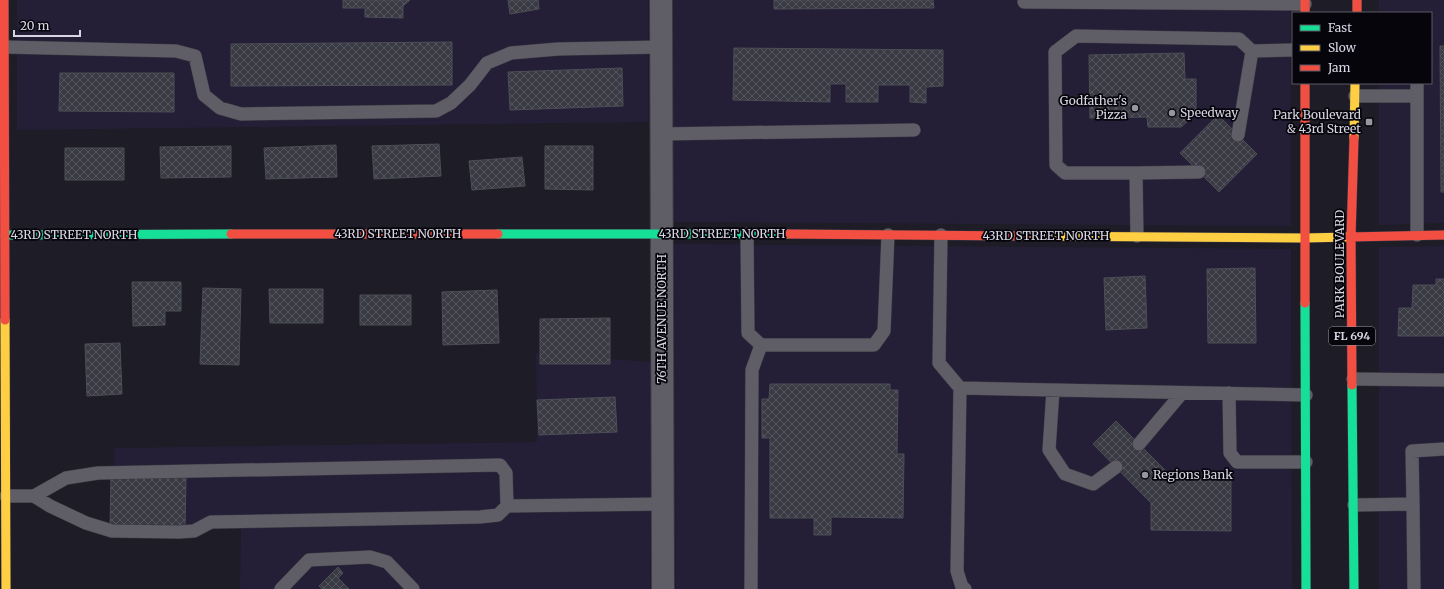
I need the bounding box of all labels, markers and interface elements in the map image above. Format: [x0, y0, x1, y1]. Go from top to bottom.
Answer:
scale bar [14, 12, 80, 38]
legend [1292, 12, 1432, 84]
text: 20 m [20, 18, 49, 33]
text: Fast [1328, 20, 1352, 35]
text: Slow [1328, 40, 1357, 55]
text: Jam [1327, 60, 1351, 75]
place label: Godfather's Pizza [1060, 93, 1128, 122]
marker: Godfather's Pizza [1130, 103, 1140, 113]
place label: Speedway [1180, 105, 1238, 120]
place label: Park Boulevard & 43rd Street [1273, 107, 1361, 136]
marker: Speedway [1167, 108, 1177, 118]
marker: Park Boulevard & 43rd Street [1364, 117, 1374, 127]
street label: PARK BOULEVARD [1332, 210, 1347, 318]
street label: 43RD STREET NORTH [335, 226, 462, 241]
street label: 43RD STREET NORTH [659, 226, 786, 241]
street label: 43RD STREET NORTH [11, 227, 138, 242]
street label: 43RD STREET NORTH [983, 228, 1110, 243]
street label: 76TH AVENUE NORTH [654, 254, 669, 384]
road number: FL 694 [1329, 327, 1375, 345]
place label: Regions Bank [1153, 467, 1233, 482]
marker: Regions Bank [1140, 470, 1150, 480]

